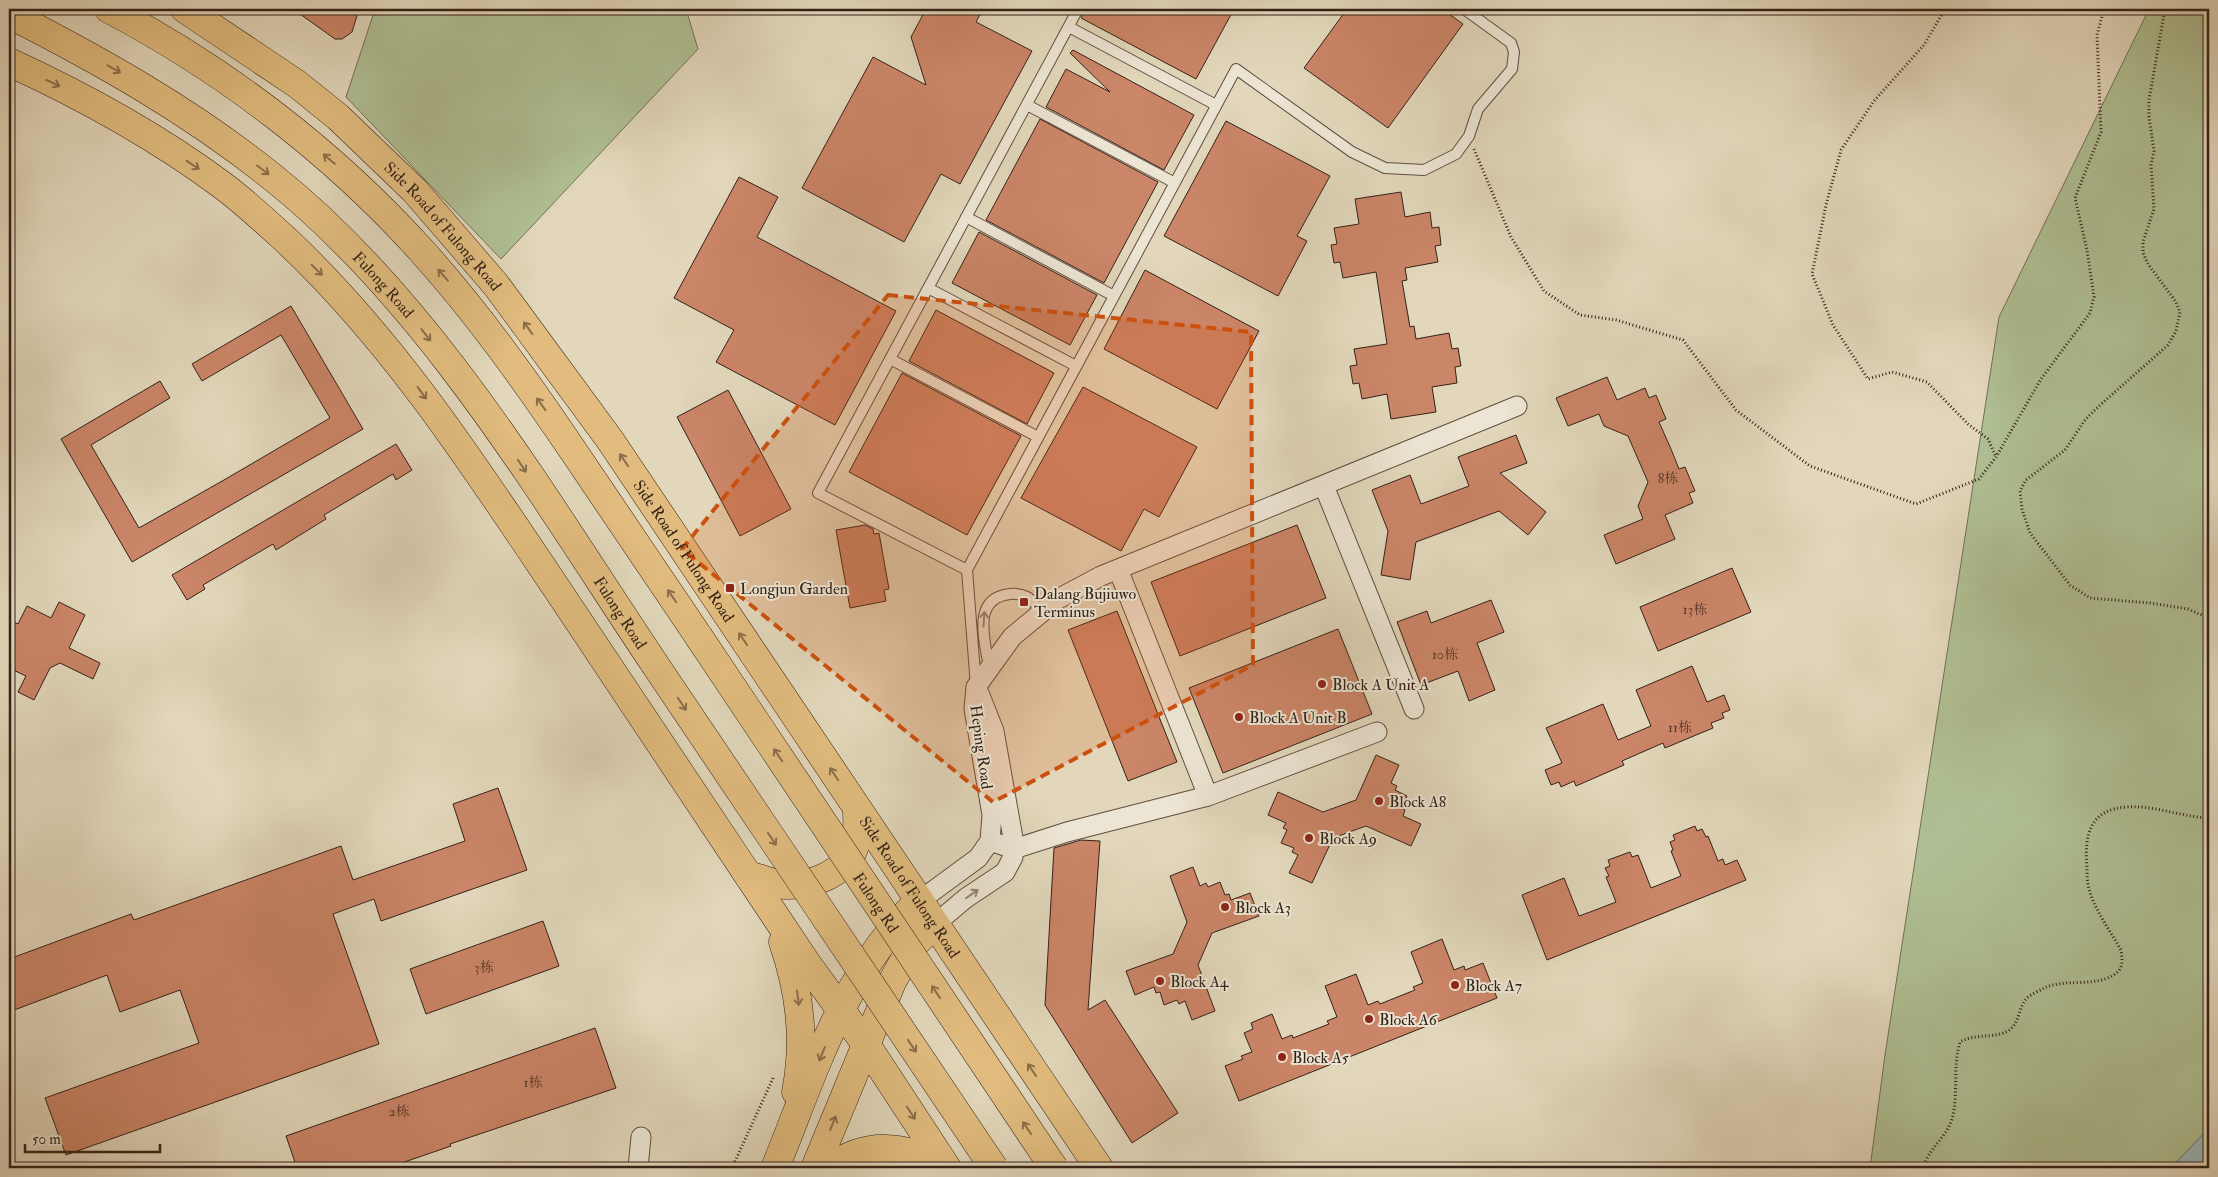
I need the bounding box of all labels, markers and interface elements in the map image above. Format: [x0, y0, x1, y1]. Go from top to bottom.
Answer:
one-way arrow [106, 64, 121, 74]
one-way arrow [45, 78, 60, 88]
one-way arrow [323, 154, 336, 165]
street label: Side Road of Fulong Road [381, 157, 505, 295]
one-way arrow [186, 160, 200, 170]
one-way arrow [256, 164, 269, 175]
street label: Fulong Road [348, 249, 418, 323]
one-way arrow [310, 264, 323, 276]
one-way arrow [437, 268, 449, 281]
one-way arrow [523, 321, 533, 335]
one-way arrow [421, 328, 431, 342]
one-way arrow [417, 386, 427, 400]
one-way arrow [536, 397, 546, 411]
one-way arrow [618, 453, 629, 467]
one-way arrow [517, 459, 527, 473]
house number: 8栋 [1658, 470, 1678, 487]
street label: Side Road of Fulong Road [629, 476, 738, 626]
street label: Fulong Road [589, 573, 651, 653]
place label: Longjun Garden [740, 579, 848, 599]
marker: Longjun Garden [724, 582, 736, 594]
place label: Dalang Bujiuwo Terminus [1034, 584, 1136, 622]
one-way arrow [667, 590, 677, 604]
marker: Dalang Bujiuwo Terminus [1018, 596, 1030, 608]
house number: 13栋 [1683, 601, 1707, 618]
one-way arrow [980, 611, 989, 627]
one-way arrow [738, 632, 748, 646]
house number: 10栋 [1432, 646, 1458, 663]
place label: Block A Unit A [1332, 675, 1429, 695]
marker: Block A Unit A [1316, 678, 1328, 690]
one-way arrow [676, 697, 687, 711]
street label: Heping Road [964, 704, 997, 791]
place label: Block A Unit B [1249, 708, 1347, 728]
marker: Block A Unit B [1233, 711, 1245, 723]
house number: 11栋 [1668, 719, 1692, 736]
one-way arrow [773, 749, 783, 763]
one-way arrow [829, 767, 839, 781]
place label: Block A8 [1389, 792, 1447, 812]
marker: Block A8 [1373, 795, 1385, 807]
street label: Side Road of Fulong Road [855, 813, 964, 962]
place label: Block A9 [1319, 829, 1377, 849]
one-way arrow [767, 831, 777, 845]
marker: Block A9 [1303, 832, 1315, 844]
street label: Fulong Rd [848, 869, 903, 937]
one-way arrow [965, 889, 979, 899]
place label: Block A3 [1235, 898, 1291, 918]
marker: Block A3 [1219, 901, 1231, 913]
house number: 3栋 [474, 959, 494, 976]
place label: Block A4 [1170, 972, 1230, 992]
marker: Block A4 [1154, 975, 1166, 987]
place label: Block A7 [1465, 976, 1523, 996]
marker: Block A7 [1449, 979, 1461, 991]
one-way arrow [931, 986, 941, 1000]
one-way arrow [793, 989, 803, 1005]
place label: Block A6 [1379, 1010, 1438, 1030]
marker: Block A6 [1363, 1013, 1375, 1025]
one-way arrow [907, 1039, 917, 1053]
one-way arrow [817, 1046, 826, 1061]
place label: Block A5 [1292, 1048, 1349, 1068]
marker: Block A5 [1276, 1051, 1288, 1063]
one-way arrow [1027, 1063, 1037, 1077]
house number: 1栋 [524, 1074, 543, 1091]
house number: 2栋 [388, 1103, 410, 1120]
one-way arrow [906, 1105, 916, 1119]
one-way arrow [829, 1116, 838, 1131]
one-way arrow [1021, 1121, 1031, 1135]
scale bar [25, 1122, 160, 1154]
text: 50 m [32, 1130, 61, 1149]

